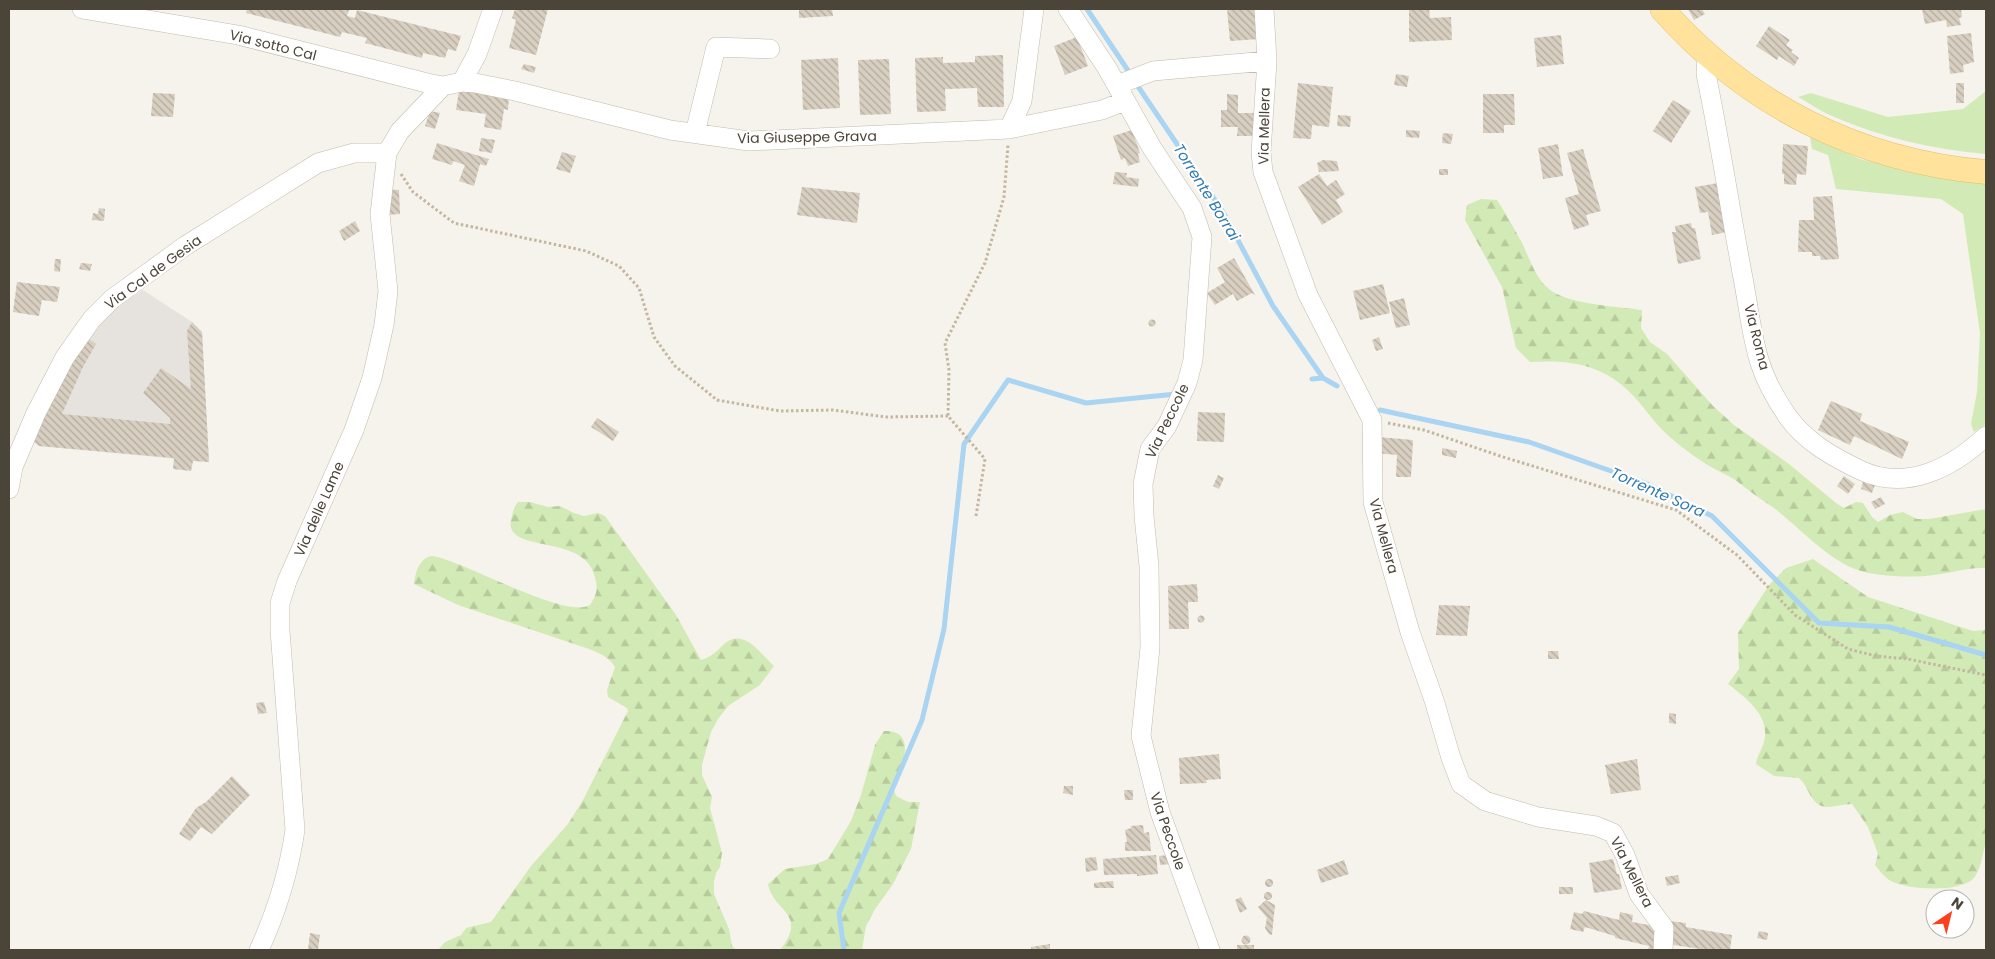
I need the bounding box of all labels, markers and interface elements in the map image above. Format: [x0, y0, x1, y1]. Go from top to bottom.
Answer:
street label: Via sotto Cal [227, 25, 319, 65]
street label: Via Mellera [1253, 87, 1275, 165]
street label: Via Giuseppe Grava [737, 126, 877, 148]
water label: Torrente Borrai [1169, 139, 1245, 245]
street label: Via Cal de Gesia [101, 230, 205, 314]
street label: Via Roma [1739, 302, 1775, 372]
street label: Via Peccole [1140, 380, 1194, 462]
street label: Via delle Lame [289, 458, 349, 560]
water label: Torrente Sora [1608, 462, 1708, 522]
street label: Via Mellera [1364, 496, 1404, 576]
street label: Via Peccole [1145, 789, 1191, 873]
street label: Via Mellera [1606, 833, 1658, 911]
north arrow [1925, 889, 1975, 939]
text: N [1947, 892, 1968, 915]

